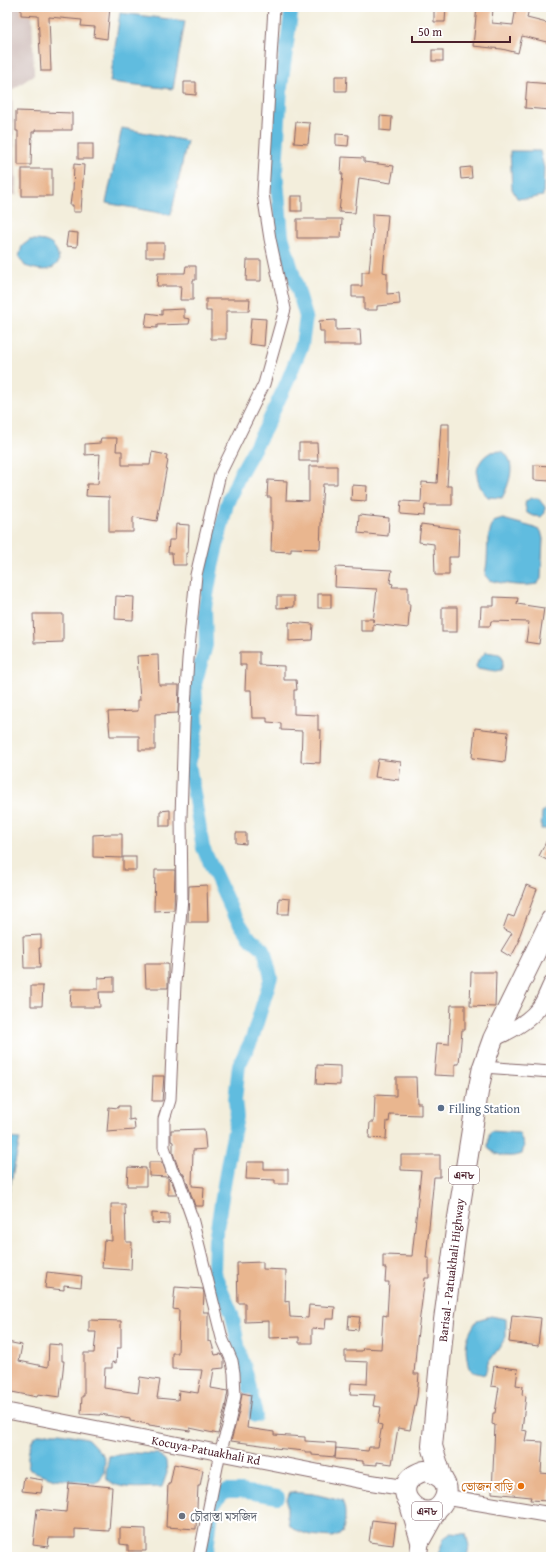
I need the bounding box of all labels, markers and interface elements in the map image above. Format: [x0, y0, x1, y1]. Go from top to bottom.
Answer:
scale bar [412, 18, 510, 44]
text: 50 m [418, 23, 442, 40]
place label: Filling Station [449, 1100, 520, 1117]
marker: Filling Station [436, 1103, 446, 1113]
road number: এন৮ [449, 1166, 479, 1184]
street label: Barisal - Patuakhali Highway [434, 1197, 468, 1343]
street label: Kocuya-Patuakhali Rd [150, 1431, 262, 1469]
place label: ভোজন বাড়ি [461, 1478, 514, 1495]
marker: ভোজন বাড়ি [516, 1481, 526, 1491]
road number: এন৮ [412, 1502, 442, 1520]
place label: চৌরাস্তা মসজিদ [190, 1508, 258, 1525]
marker: চৌরাস্তা মসজিদ [177, 1511, 187, 1521]

